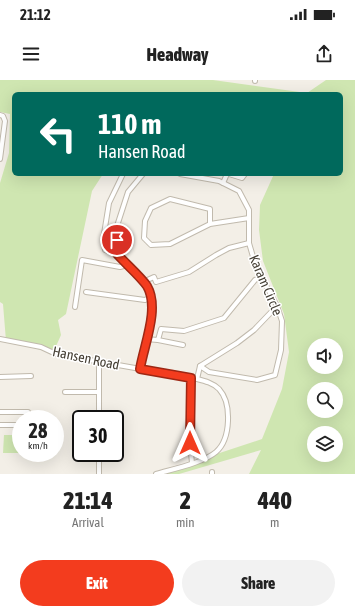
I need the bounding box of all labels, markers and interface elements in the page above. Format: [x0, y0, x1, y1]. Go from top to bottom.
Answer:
text: 21:12 [20, 6, 51, 23]
icon: menu [20, 43, 42, 65]
icon: share [313, 43, 335, 65]
text: Headway [147, 44, 208, 65]
icon: left [32, 108, 84, 160]
text: 110 m [98, 108, 161, 140]
text: Hansen Road [98, 141, 186, 162]
pin [100, 223, 134, 257]
icon: arrive [106, 229, 128, 251]
street label: Karam Circle [246, 252, 286, 318]
map controls [307, 338, 343, 462]
button: sound [307, 338, 343, 374]
street label: Hansen Road [51, 343, 121, 373]
button: search [307, 382, 343, 418]
speed limit sign: 30 [72, 410, 124, 462]
text: 28 [29, 419, 47, 442]
position arrow [169, 422, 211, 464]
button: layers [307, 426, 343, 462]
text: km/h [28, 440, 48, 451]
text: 21:14 [63, 487, 113, 514]
text: 2 [180, 487, 191, 514]
text: 440 [258, 487, 292, 514]
text: Arrival [72, 515, 104, 530]
text: min [176, 515, 195, 530]
text: m [270, 515, 279, 530]
button: Exit [20, 560, 174, 606]
button: Share [182, 560, 335, 606]

